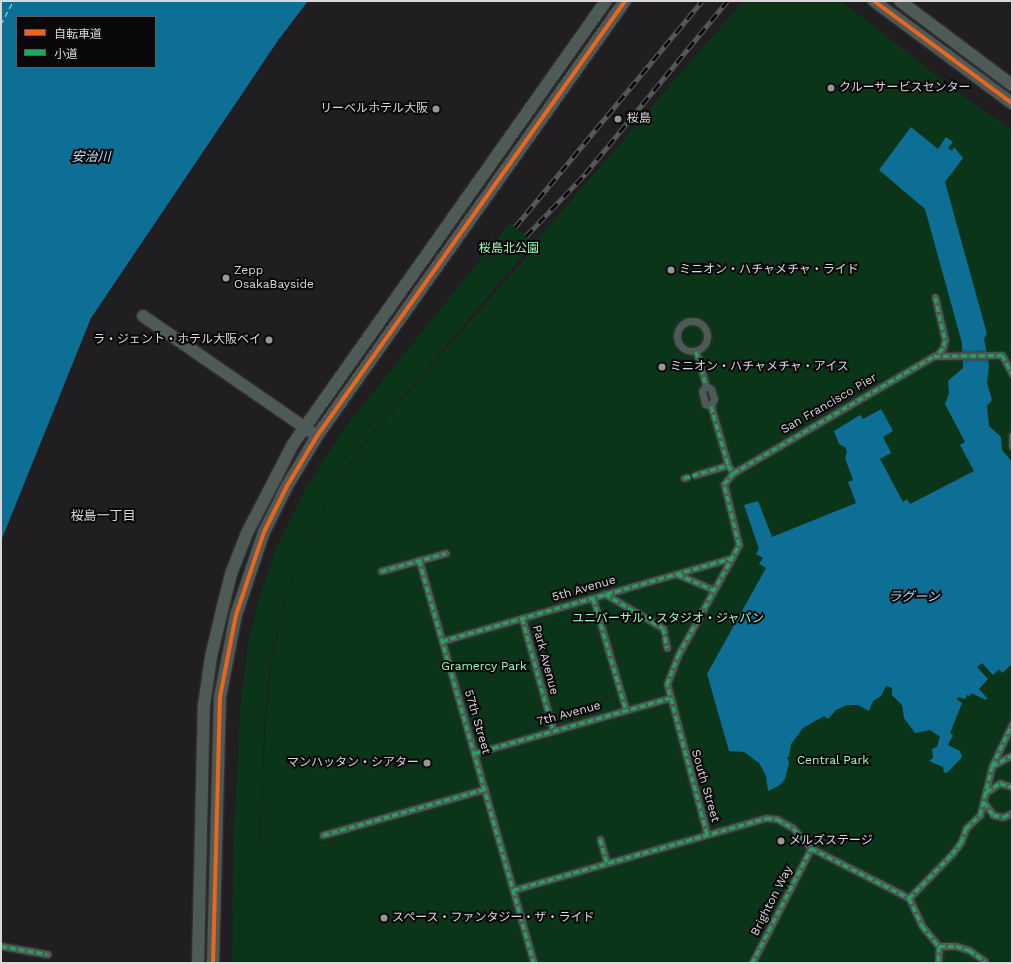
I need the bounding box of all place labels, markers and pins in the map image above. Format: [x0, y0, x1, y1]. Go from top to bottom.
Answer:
place label: クルーサービスセンター [839, 81, 971, 95]
marker: クルーサービスセンター [826, 83, 836, 93]
place label: リーベルホテル大阪 [320, 102, 428, 116]
marker: リーベルホテル大阪 [431, 104, 441, 114]
place label: 桜島 [627, 112, 651, 126]
marker: 桜島 [612, 113, 624, 125]
place label: ミニオン・ハチャメチャ・ライド [679, 263, 859, 277]
place label: Zepp OsakaBayside [234, 264, 314, 292]
marker: ミニオン・ハチャメチャ・ライド [666, 265, 676, 275]
marker: Zepp OsakaBayside [221, 273, 231, 283]
place label: ラ・ジェント・ホテル大阪ベイ [93, 333, 261, 347]
marker: ラ・ジェント・ホテル大阪ベイ [264, 335, 274, 345]
place label: ミニオン・ハチャメチャ・アイス [670, 360, 850, 374]
marker: ミニオン・ハチャメチャ・アイス [657, 362, 667, 372]
place label: マンハッタン・シアター [287, 756, 419, 770]
marker: マンハッタン・シアター [422, 758, 432, 768]
place label: メルズステージ [789, 834, 873, 848]
marker: メルズステージ [776, 836, 786, 846]
place label: スペース・ファンタジー・ザ・ライド [392, 911, 596, 925]
marker: スペース・ファンタジー・ザ・ライド [379, 913, 389, 923]

